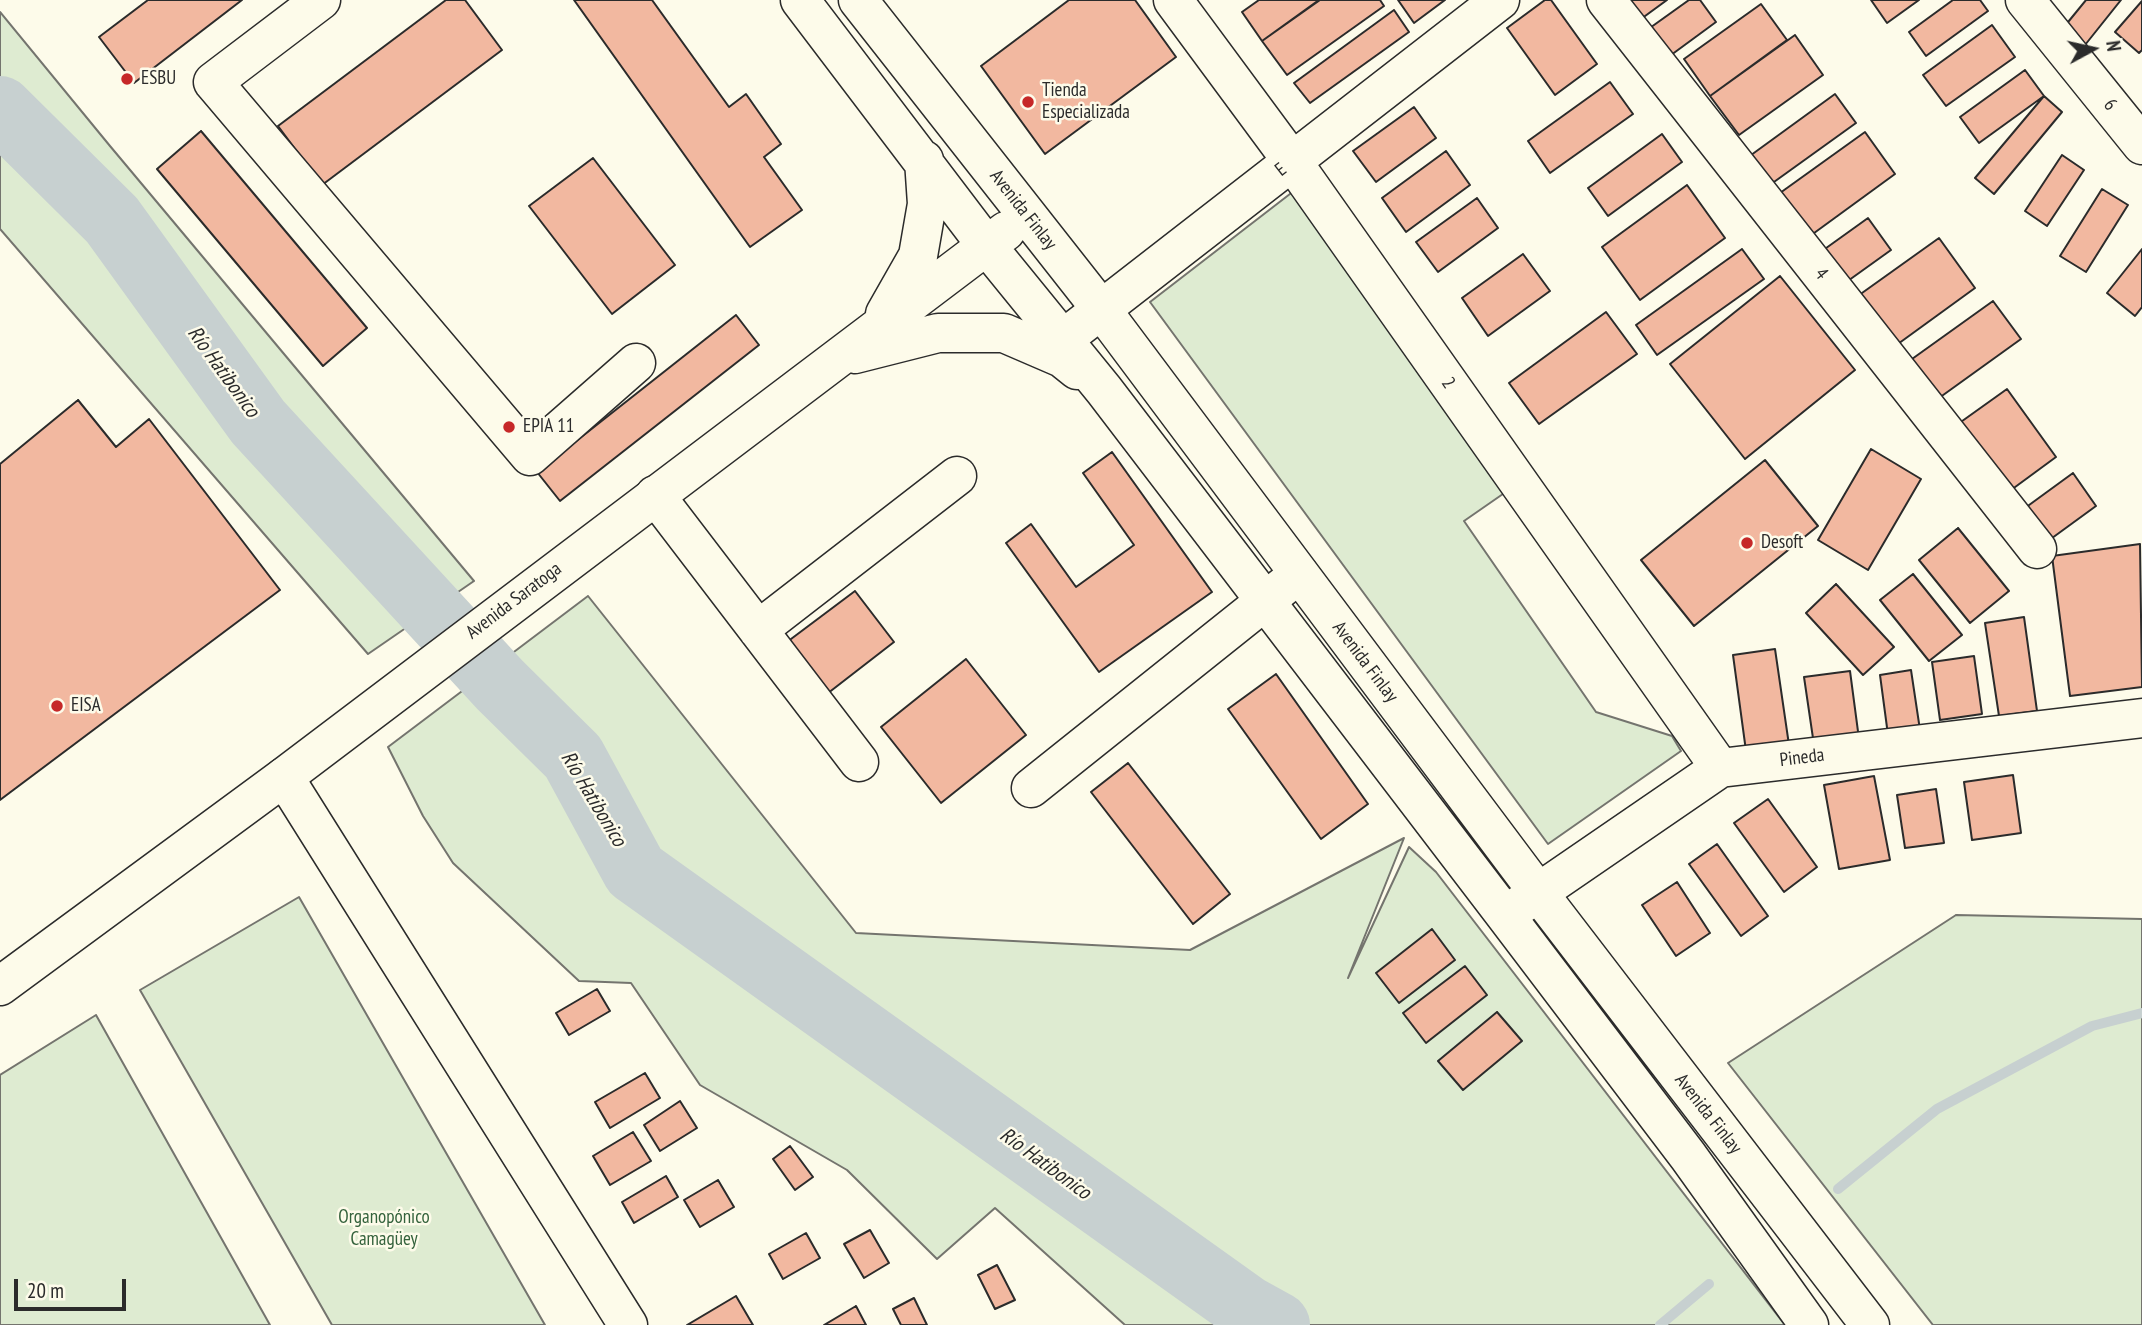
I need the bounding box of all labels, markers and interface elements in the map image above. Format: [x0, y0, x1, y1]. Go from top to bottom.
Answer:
north arrow [2058, 14, 2128, 84]
text: N [2101, 39, 2126, 53]
place label: ESBU [141, 68, 176, 90]
marker: ESBU [119, 71, 135, 87]
place label: Tienda Especializada [1042, 80, 1130, 124]
marker: Tienda Especializada [1020, 94, 1036, 110]
street label: 6 [2098, 95, 2122, 115]
street label: E [1271, 159, 1291, 181]
street label: Avenida Finlay [985, 165, 1061, 255]
street label: 4 [1809, 264, 1833, 284]
water label: Río Hatibonico [182, 322, 264, 422]
street label: 2 [1436, 373, 1460, 393]
place label: EPIA 11 [523, 416, 574, 438]
marker: EPIA 11 [501, 419, 517, 435]
place label: Desoft [1761, 532, 1803, 554]
marker: Desoft [1739, 535, 1755, 551]
street label: Avenida Saratoga [462, 558, 566, 644]
street label: Avenida Finlay [1327, 617, 1403, 707]
place label: EISA [71, 695, 101, 717]
marker: EISA [49, 698, 65, 714]
street label: Pineda [1778, 744, 1826, 772]
water label: Río Hatibonico [555, 747, 631, 851]
street label: Avenida Finlay [1670, 1069, 1746, 1159]
water label: Río Hatibonico [995, 1123, 1095, 1205]
park label: Organopónico Camagüey [338, 1207, 430, 1251]
scale bar [18, 1266, 130, 1310]
text: 20 m [27, 1277, 64, 1304]

